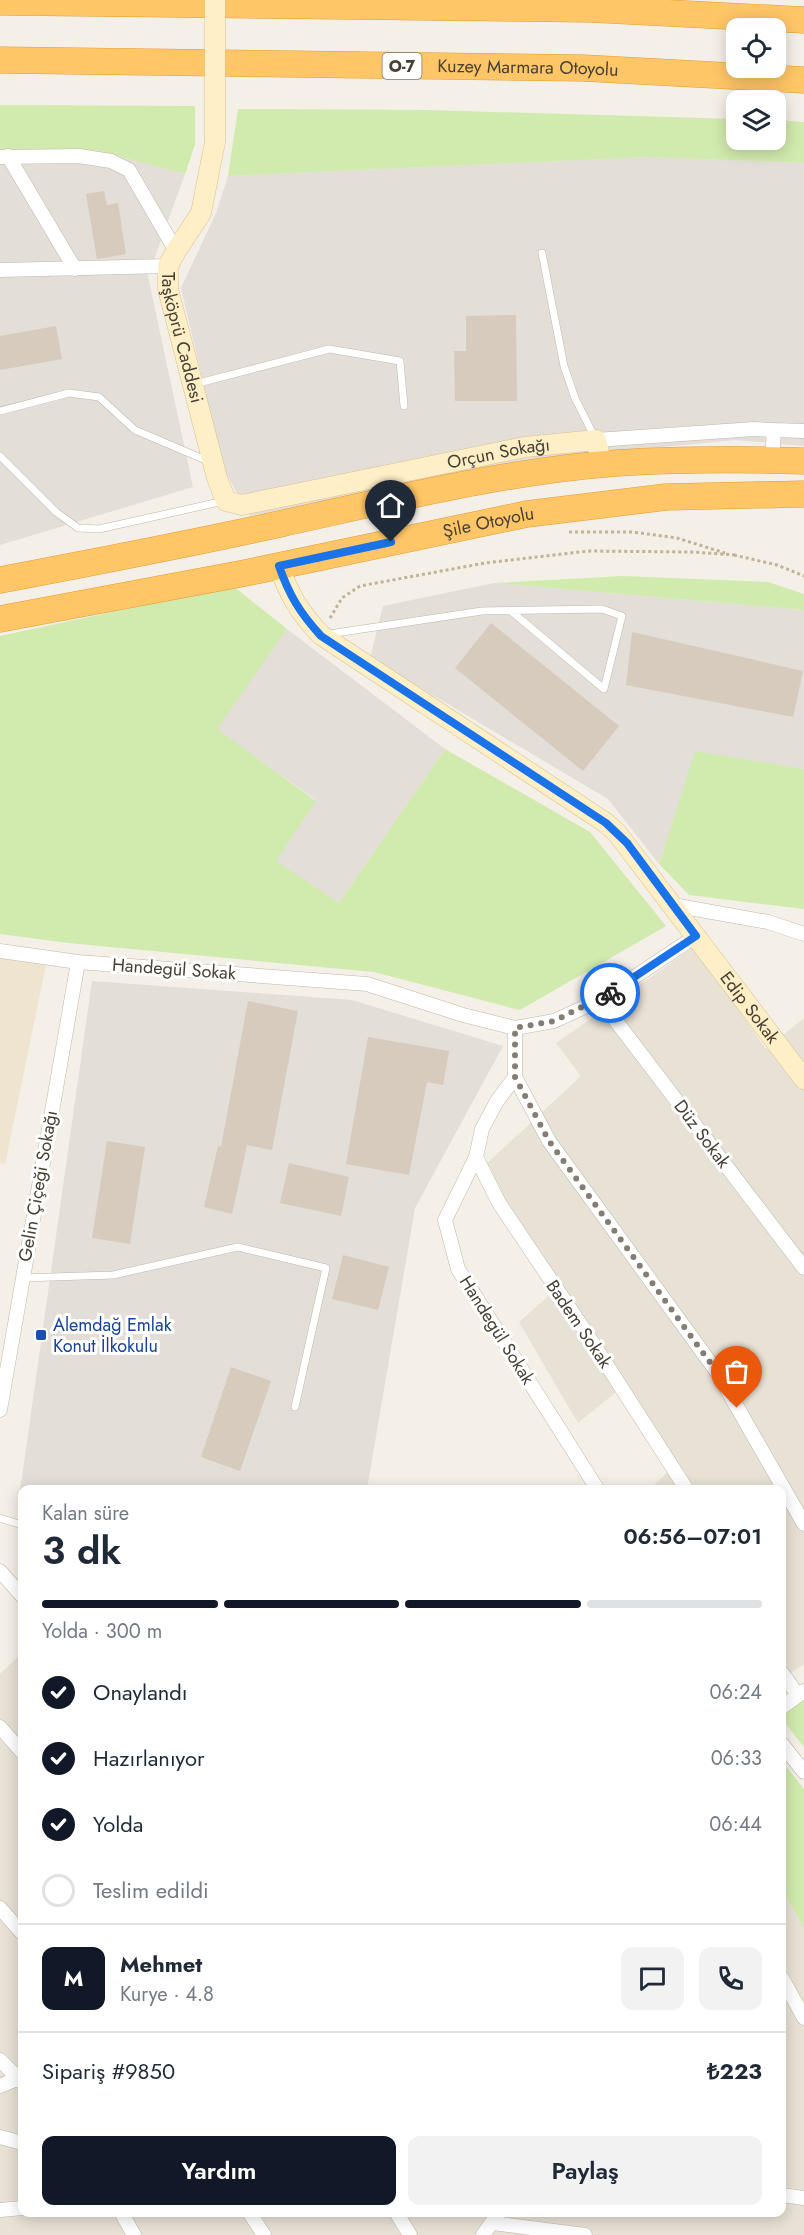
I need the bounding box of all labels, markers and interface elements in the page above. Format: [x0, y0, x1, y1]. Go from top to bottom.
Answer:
map controls [726, 18, 786, 150]
button: locate [726, 18, 786, 78]
road number: O-7 [382, 53, 422, 79]
street label: Kuzey Marmara Otoyolu [437, 53, 619, 83]
button: layers [726, 90, 786, 150]
street label: Taşköprü Caddesi [155, 272, 210, 406]
street label: Orçun Sokağı [445, 432, 551, 476]
pin [365, 480, 416, 542]
icon: home [374, 489, 407, 522]
street label: Şile Otoyolu [440, 500, 535, 544]
street label: Handegül Sokak [111, 952, 237, 986]
courier [580, 963, 640, 1023]
street label: Edip Sokak [714, 966, 786, 1049]
icon: bike [594, 977, 627, 1010]
street label: Düz Sokak [668, 1094, 736, 1174]
street label: Gelin Çiçeği Sokağı [12, 1108, 64, 1264]
street label: Handegül Sokak [453, 1271, 541, 1390]
street label: Badem Sokak [540, 1275, 618, 1374]
place label: Alemdağ Emlak Konut İlkokulu [53, 1312, 172, 1359]
marker: Alemdağ Emlak Konut İlkokulu [34, 1328, 48, 1342]
pin [711, 1346, 762, 1408]
icon: bag [720, 1355, 753, 1388]
text: Kalan süre [42, 1499, 129, 1528]
text: 06:56–07:01 [623, 1520, 762, 1552]
text: 3 dk [42, 1522, 121, 1579]
text: Yolda · 300 m [42, 1617, 162, 1646]
icon: check [42, 1676, 75, 1709]
text: Onaylandı [93, 1676, 188, 1708]
text: 06:24 [709, 1678, 762, 1707]
icon: check [42, 1742, 75, 1775]
text: Hazırlanıyor [93, 1742, 205, 1774]
text: 06:33 [711, 1744, 762, 1773]
icon: check [42, 1808, 75, 1841]
text: Yolda [93, 1808, 143, 1840]
text: 06:44 [709, 1810, 762, 1839]
text: Teslim edildi [93, 1874, 209, 1906]
button: chat [621, 1947, 684, 2010]
button: phone [699, 1947, 762, 2010]
text: Mehmet [120, 1948, 202, 1980]
text: M [64, 1962, 83, 1994]
text: Kurye · 4.8 [120, 1980, 214, 2009]
text: Sipariş #9850 [42, 2055, 175, 2087]
text: ₺223 [707, 2055, 762, 2087]
button: Yardım [42, 2136, 396, 2205]
button: Paylaş [408, 2136, 762, 2205]

